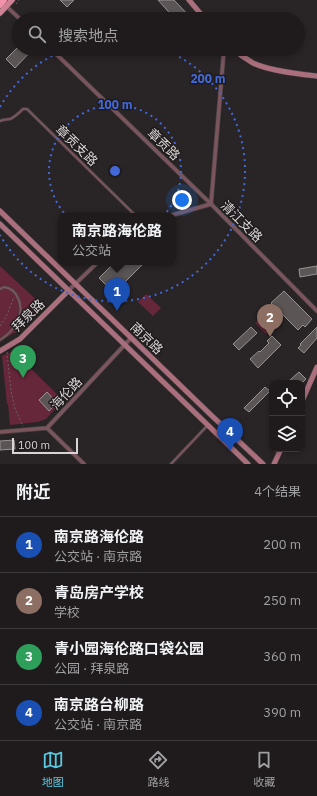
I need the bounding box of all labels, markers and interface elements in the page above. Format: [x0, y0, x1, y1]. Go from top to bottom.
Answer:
search box [12, 12, 305, 56]
icon: search [26, 23, 48, 45]
text: 搜索地点 [58, 26, 118, 45]
text: 200 m [190, 71, 226, 86]
text: 100 m [97, 97, 133, 112]
street label: 章贡支路 [52, 121, 101, 170]
street label: 章贡路 [144, 125, 184, 164]
centre of rings [108, 164, 122, 178]
your location [172, 190, 192, 210]
street label: 清江支路 [217, 197, 266, 246]
popup [58, 213, 176, 265]
text: 南京路海伦路 [72, 221, 162, 240]
text: 公交站 [72, 242, 111, 259]
pin: 1 [104, 278, 130, 311]
street label: 拜泉路 [8, 296, 48, 335]
pin: 2 [257, 304, 283, 337]
street label: 南京路 [127, 319, 167, 358]
pin: 3 [10, 345, 36, 378]
street label: 海伦路 [47, 373, 86, 413]
map controls [269, 380, 305, 452]
button: locate [269, 380, 305, 416]
button: layers [269, 416, 305, 452]
pin: 4 [217, 418, 243, 451]
scale bar [12, 436, 78, 455]
text: 100 m [18, 438, 50, 452]
text: 附近 [16, 481, 50, 503]
text: 4个结果 [254, 483, 301, 500]
text: 南京路海伦路 [54, 527, 144, 546]
text: 1 [25, 536, 33, 553]
text: 200 m [263, 536, 301, 553]
text: 公交站 · 南京路 [54, 548, 142, 565]
text: 青岛房产学校 [54, 583, 144, 602]
text: 2 [25, 592, 33, 609]
text: 250 m [263, 592, 301, 609]
text: 学校 [54, 604, 80, 621]
text: 青小园海伦路口袋公园 [54, 639, 204, 658]
text: 3 [25, 648, 33, 665]
text: 360 m [263, 648, 301, 665]
text: 公园 · 拜泉路 [54, 660, 129, 677]
text: 南京路台柳路 [54, 695, 144, 714]
text: 4 [25, 704, 33, 721]
text: 390 m [263, 704, 301, 721]
text: 公交站 · 南京路 [54, 716, 142, 733]
tab: 地图 [42, 749, 64, 789]
tab: 路线 [147, 749, 169, 789]
tab: 收藏 [253, 749, 275, 789]

